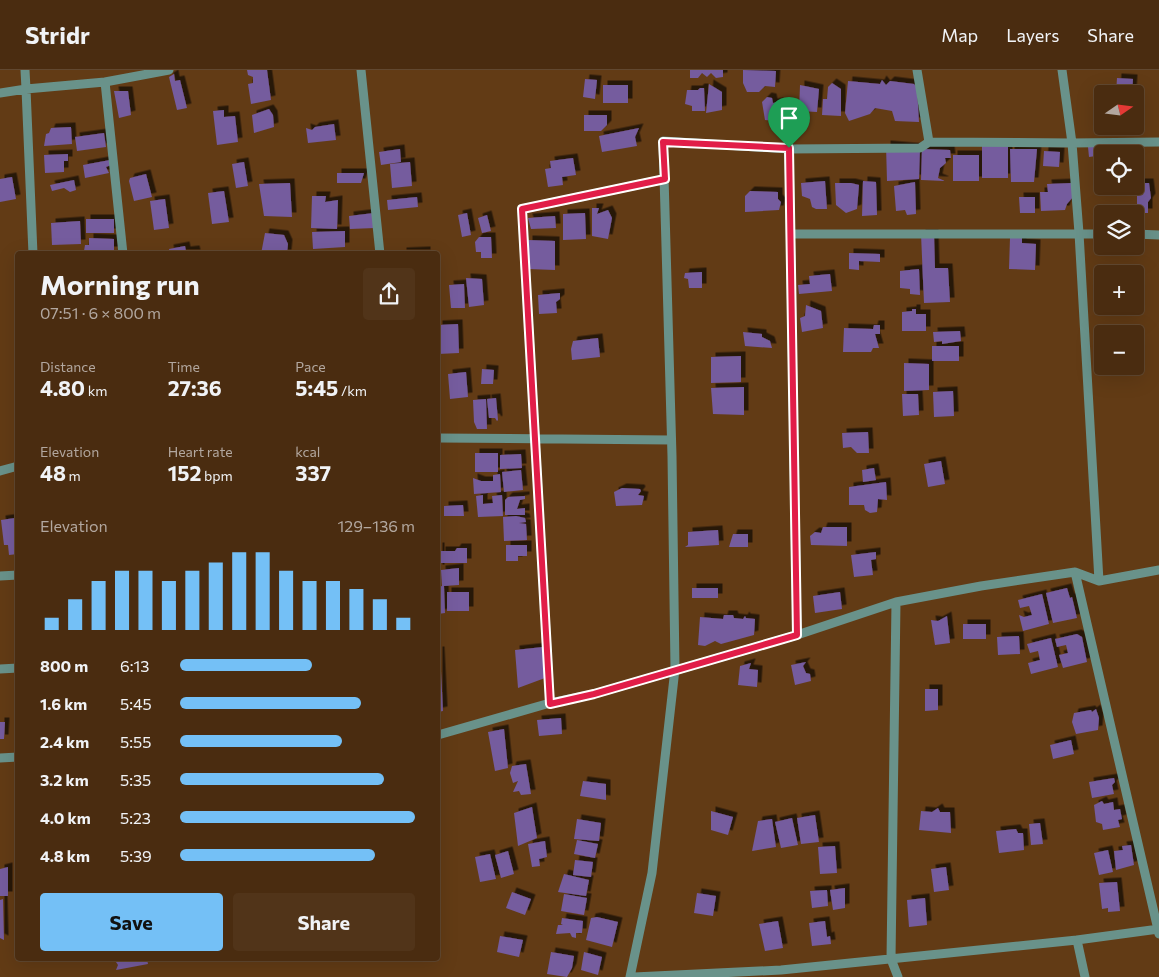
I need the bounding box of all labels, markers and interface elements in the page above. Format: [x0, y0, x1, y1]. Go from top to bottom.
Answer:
text: Stridr [25, 20, 90, 49]
text: Map [941, 24, 978, 46]
text: Layers [1006, 24, 1059, 46]
text: Share [1087, 24, 1134, 46]
north arrow [1094, 85, 1144, 135]
map controls [1094, 85, 1144, 375]
pin [768, 97, 810, 148]
icon: arrive [775, 104, 803, 132]
button: locate [1094, 145, 1144, 195]
button: layers [1094, 205, 1144, 255]
button: + [1094, 265, 1144, 315]
text: Morning run [40, 267, 200, 301]
button: share [363, 268, 415, 320]
text: 07:51 · 6 × 800 m [40, 303, 161, 322]
button: − [1094, 325, 1144, 375]
text: Distance [40, 358, 96, 375]
text: Time [168, 358, 200, 375]
text: Pace [295, 358, 326, 375]
text: 4.80 [40, 375, 85, 400]
text: 27:36 [168, 375, 222, 400]
text: 5:45 [295, 375, 338, 400]
text: km [85, 382, 108, 399]
text: /km [338, 382, 367, 399]
text: Elevation [40, 443, 99, 460]
text: Heart rate [168, 443, 233, 460]
text: kcal [295, 443, 320, 460]
text: 48 [40, 460, 66, 485]
text: 152 [168, 460, 201, 485]
text: 337 [295, 460, 331, 485]
text: m [66, 467, 81, 484]
text: bpm [201, 467, 233, 484]
text: Elevation [40, 516, 108, 535]
text: 129–136 m [337, 516, 415, 535]
text: 800 m [40, 656, 88, 675]
text: 6:13 [120, 656, 149, 675]
text: 1.6 km [40, 694, 87, 713]
text: 5:45 [120, 694, 152, 713]
text: 2.4 km [40, 732, 89, 751]
text: 5:55 [120, 732, 151, 751]
text: 3.2 km [40, 770, 89, 789]
text: 5:35 [120, 770, 151, 789]
text: 4.0 km [40, 808, 91, 827]
text: 5:23 [120, 808, 151, 827]
text: 4.8 km [40, 846, 90, 865]
text: 5:39 [120, 846, 152, 865]
button: Save [40, 893, 223, 951]
button: Share [233, 893, 415, 951]

